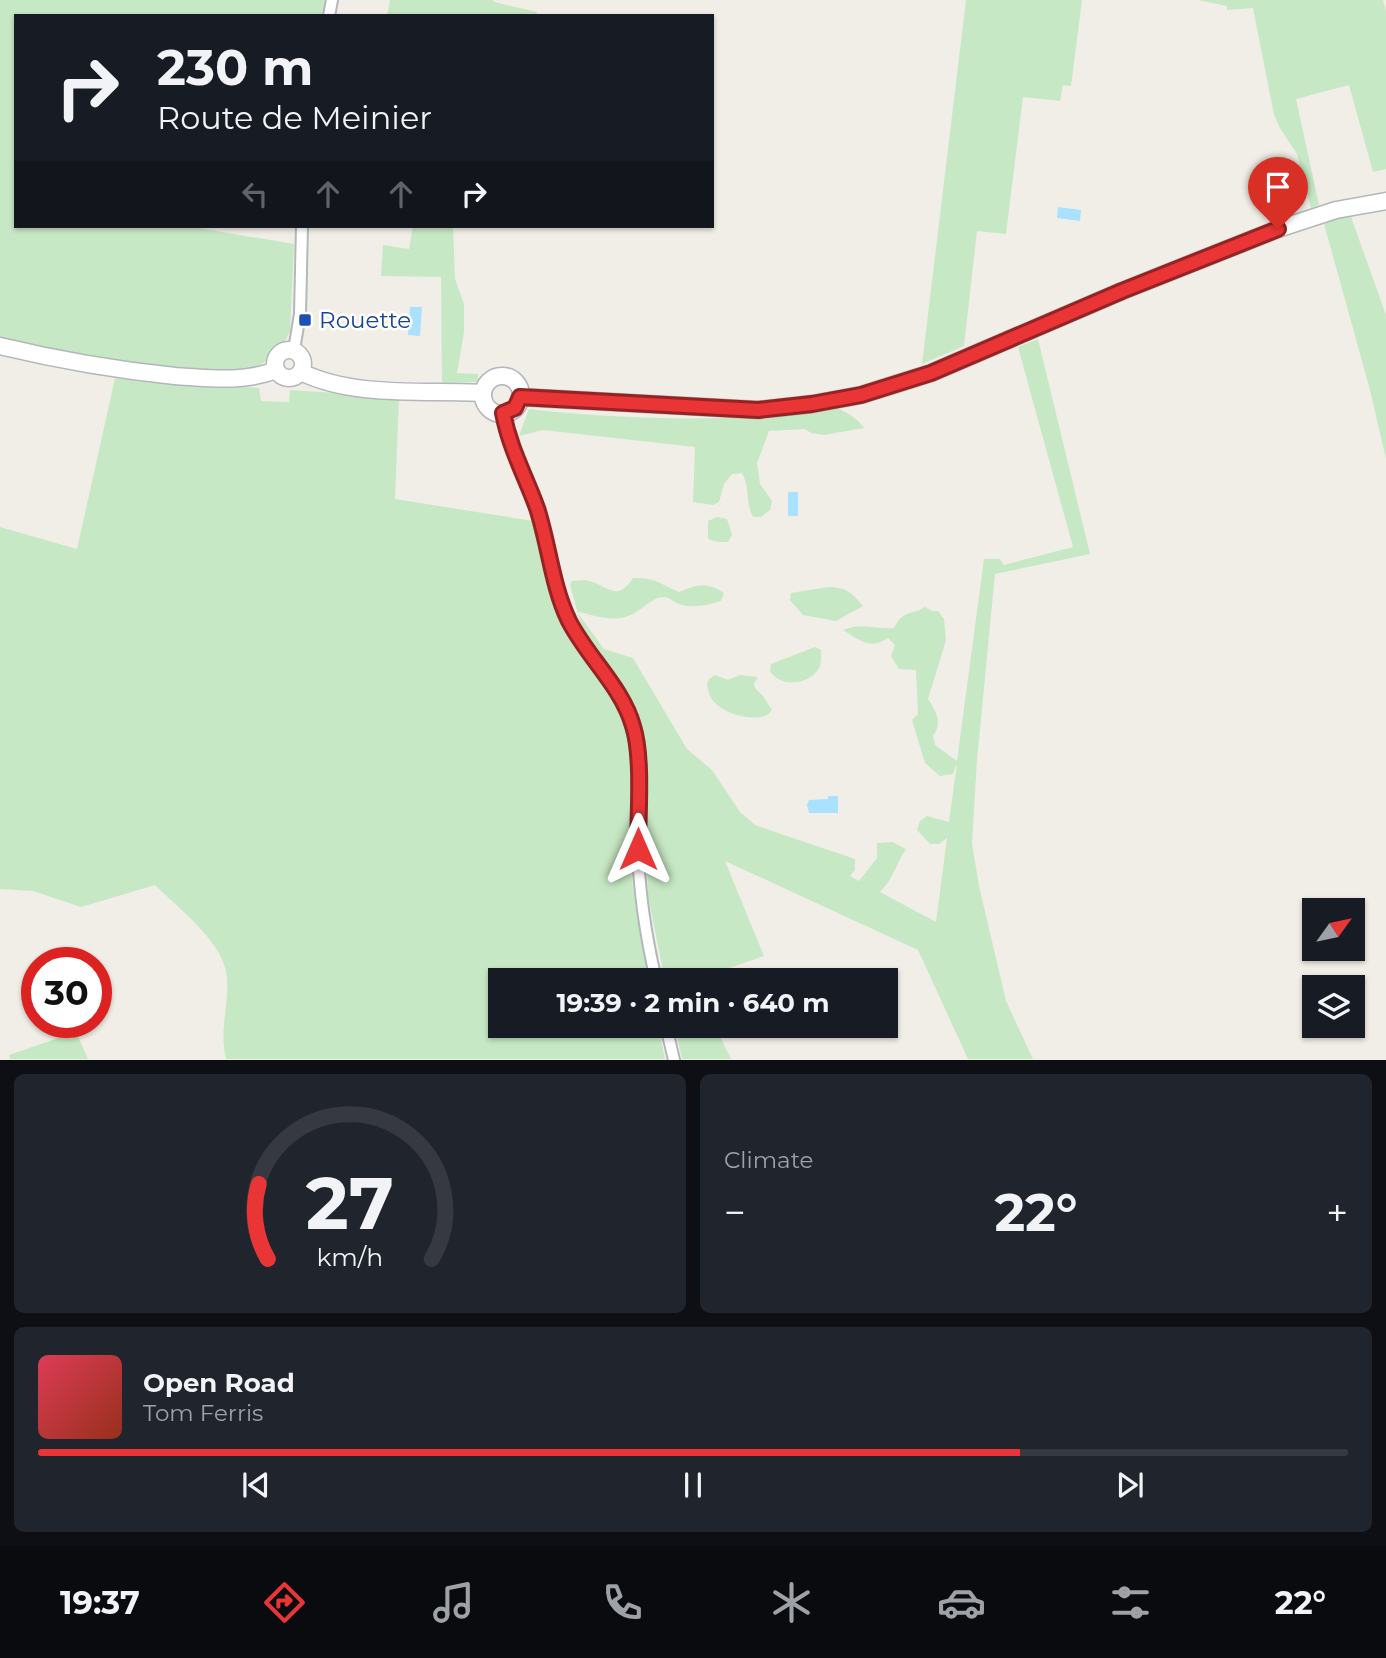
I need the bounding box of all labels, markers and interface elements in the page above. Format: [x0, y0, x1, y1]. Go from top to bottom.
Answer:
text: 230 m [157, 38, 313, 97]
icon: right [42, 42, 133, 133]
text: Route de Meinier [157, 98, 432, 137]
pin [1248, 157, 1308, 229]
icon: arrive [1259, 168, 1297, 206]
icon: left [236, 175, 274, 213]
icon: ahead [309, 175, 347, 213]
icon: ahead [382, 175, 420, 213]
icon: right [455, 175, 493, 213]
place label: Rouette [319, 306, 411, 334]
marker: Rouette [297, 312, 313, 328]
position arrow [601, 812, 675, 886]
north arrow [1302, 898, 1365, 961]
map controls [1302, 898, 1365, 1038]
speed limit sign: 30 [21, 947, 112, 1038]
button: layers [1302, 975, 1365, 1038]
text: 19:39 · 2 min · 640 m [556, 987, 830, 1019]
text: Climate [724, 1146, 813, 1174]
text: 27 [306, 1160, 394, 1248]
text: 22° [994, 1181, 1078, 1244]
text: − [724, 1189, 746, 1236]
text: + [1326, 1189, 1348, 1236]
text: km/h [317, 1242, 383, 1272]
text: Open Road [143, 1367, 295, 1399]
text: Tom Ferris [143, 1399, 263, 1427]
icon: previous [237, 1466, 275, 1504]
icon: pause [674, 1466, 712, 1504]
icon: next [1111, 1466, 1149, 1504]
icon: directions [260, 1578, 309, 1627]
icon: music [429, 1578, 478, 1627]
icon: phone [598, 1578, 647, 1627]
icon: climate [767, 1578, 816, 1627]
icon: car [937, 1578, 986, 1627]
icon: filters [1106, 1578, 1155, 1627]
text: 19:37 [60, 1583, 140, 1622]
text: 22° [1275, 1583, 1326, 1622]

